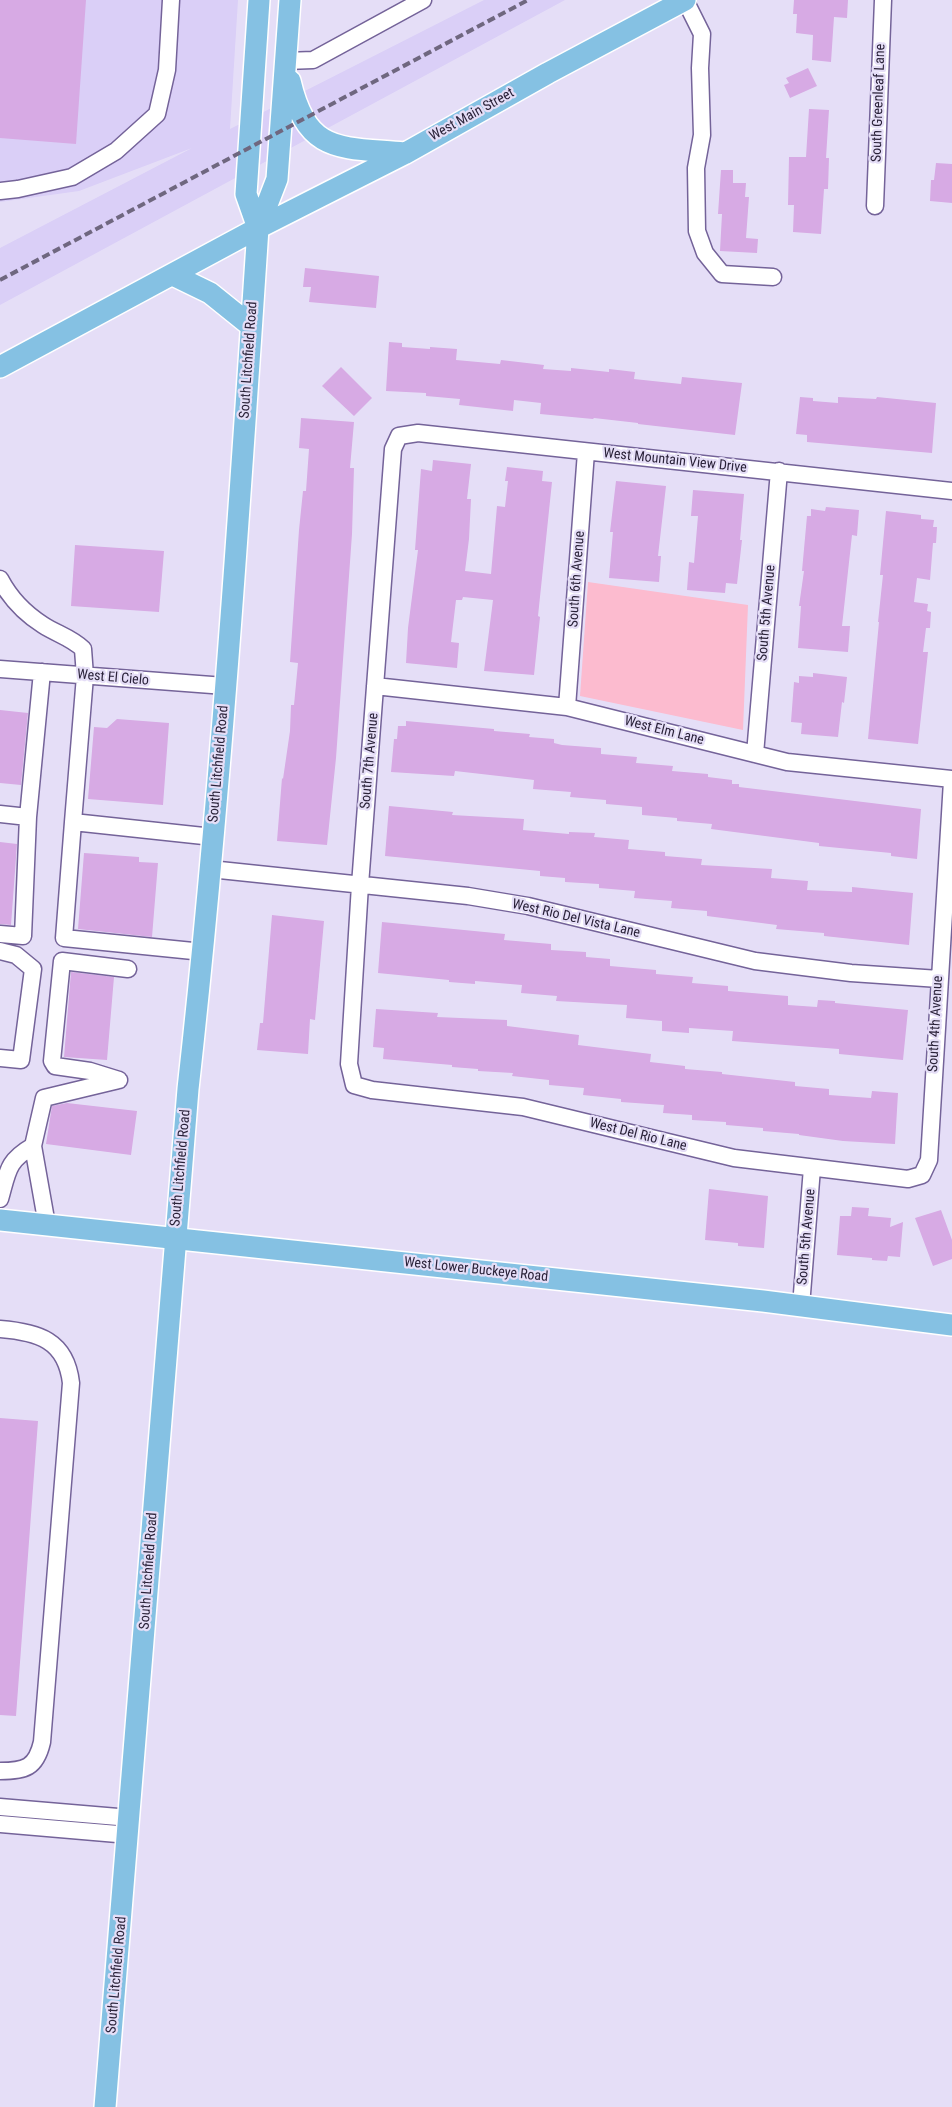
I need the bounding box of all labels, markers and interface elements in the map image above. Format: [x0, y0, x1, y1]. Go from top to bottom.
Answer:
street label: South Greenleaf Lane [869, 44, 889, 162]
street label: West Main Street [427, 85, 517, 145]
street label: South Litchfield Road [237, 301, 261, 419]
street label: West Mountain View Drive [603, 445, 747, 477]
street label: South 6th Avenue [565, 530, 589, 628]
street label: South 5th Avenue [754, 564, 780, 662]
street label: West El Cielo [76, 666, 150, 690]
street label: South Litchfield Road [206, 705, 232, 823]
street label: South 7th Avenue [357, 712, 383, 810]
street label: West Elm Lane [622, 713, 706, 749]
street label: West Rio Del Vista Lane [510, 896, 642, 942]
street label: South 4th Avenue [925, 975, 947, 1073]
street label: South Litchfield Road [168, 1109, 194, 1227]
street label: West Del Rio Lane [588, 1115, 688, 1155]
street label: South 5th Avenue [794, 1188, 820, 1286]
street label: West Lower Buckeye Road [403, 1254, 549, 1286]
street label: South Litchfield Road [137, 1512, 161, 1630]
street label: South Litchfield Road [104, 1916, 130, 2034]

